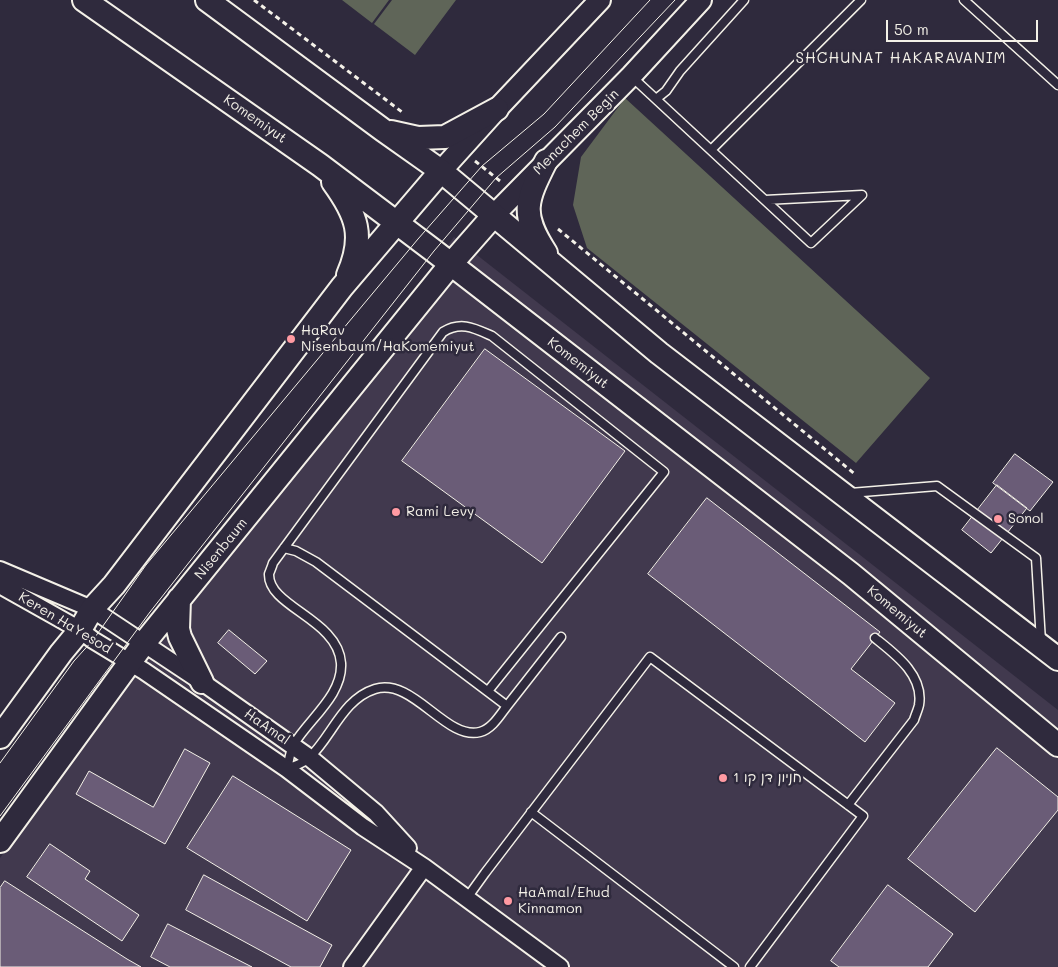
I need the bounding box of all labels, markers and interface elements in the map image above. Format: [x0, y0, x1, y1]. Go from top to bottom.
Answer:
scale bar [888, 10, 1040, 42]
text: 50 m [894, 19, 929, 39]
district label: SHCHUNAT HAKARAVANIM [793, 49, 1009, 67]
street label: Menachem Begin [530, 86, 622, 178]
street label: Komemiyut [220, 91, 290, 147]
place label: HaRav Nisenbaum/HaKomemiyut [301, 323, 475, 356]
marker: HaRav Nisenbaum/HaKomemiyut [285, 333, 297, 345]
street label: Komemiyut [544, 334, 612, 392]
place label: Rami Levy [406, 504, 474, 520]
marker: Rami Levy [390, 506, 402, 518]
place label: Sonol [1008, 511, 1044, 527]
marker: Sonol [992, 513, 1004, 525]
street label: Nisenbaum [191, 515, 251, 583]
street label: Komemiyut [864, 582, 930, 642]
street label: Keren HaYesod [15, 589, 115, 657]
street label: HaAmal [241, 705, 293, 749]
place label: חניון דן קו 1 [733, 770, 802, 786]
marker: חניון דן קו 1 [717, 772, 729, 784]
place label: HaAmal/Ehud Kinnamon [518, 885, 610, 918]
marker: HaAmal/Ehud Kinnamon [502, 895, 514, 907]

